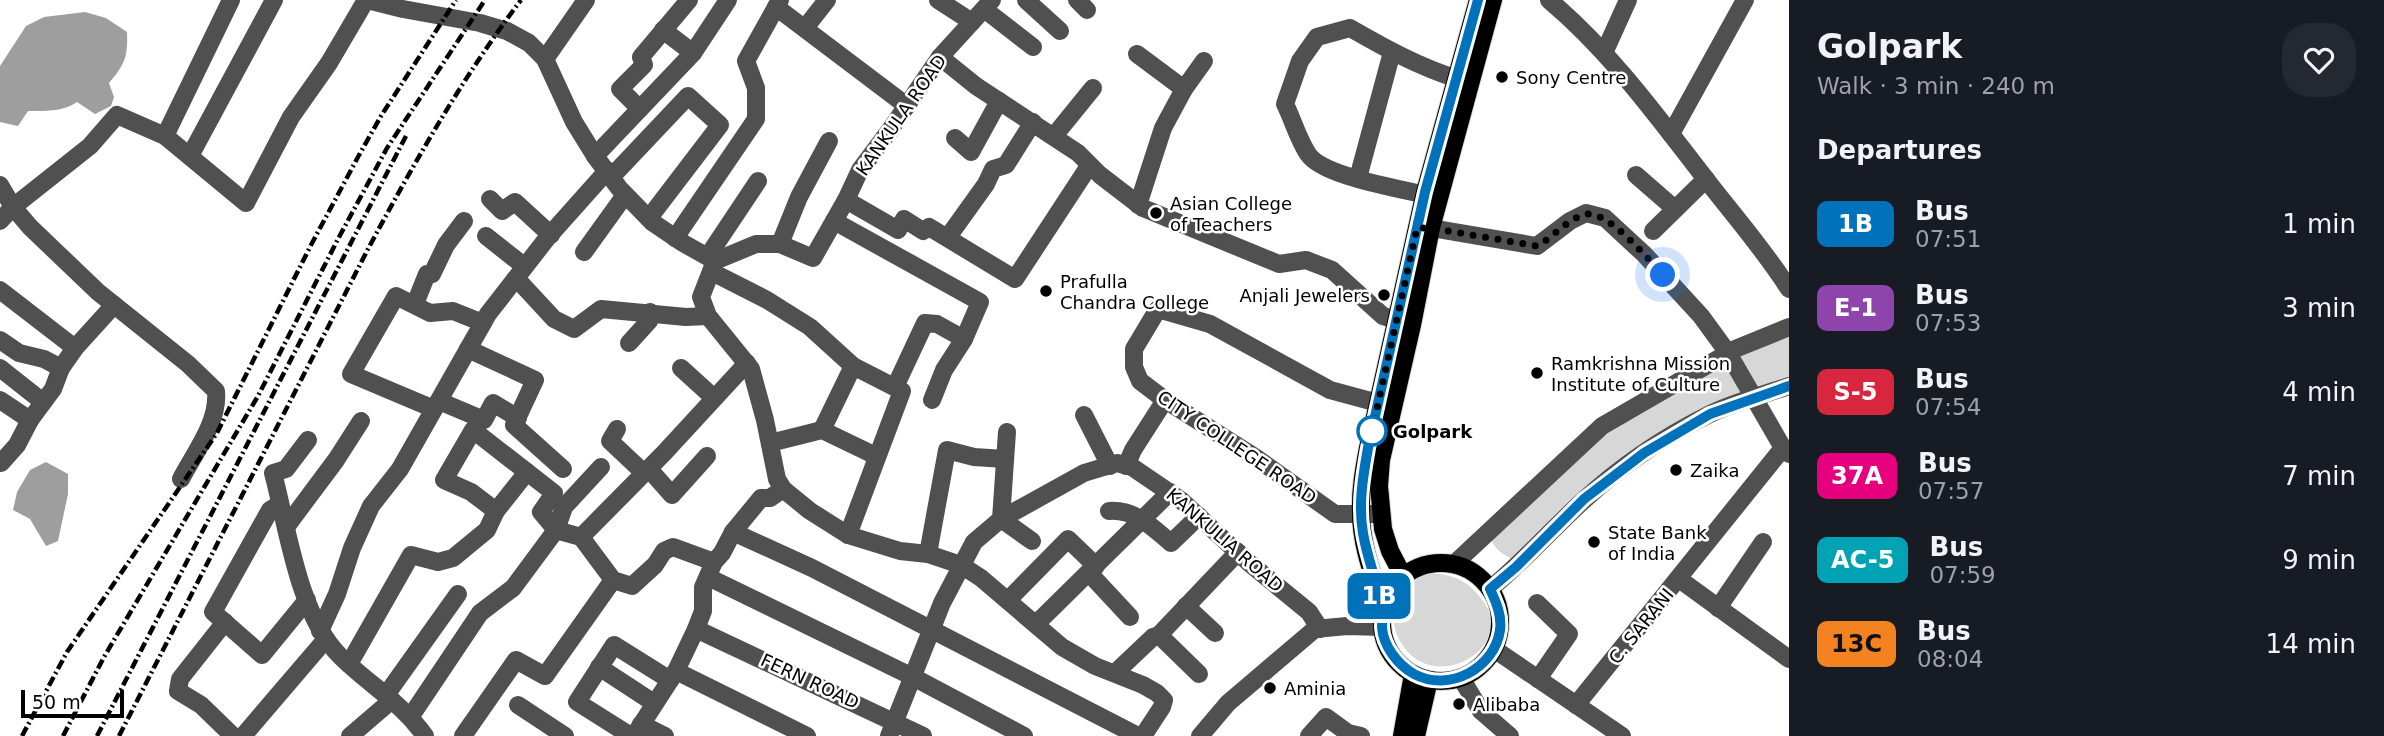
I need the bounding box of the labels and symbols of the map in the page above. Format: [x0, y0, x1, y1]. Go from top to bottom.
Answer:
street label: KANKULA ROAD [851, 50, 951, 180]
place label: Sony Centre [1516, 67, 1626, 88]
marker: Sony Centre [1494, 69, 1510, 85]
place label: Asian College of Teachers [1170, 193, 1292, 235]
marker: Asian College of Teachers [1148, 205, 1164, 221]
your location [1645, 257, 1680, 292]
place label: Prafulla Chandra College [1060, 271, 1209, 313]
marker: Prafulla Chandra College [1038, 283, 1054, 299]
place label: Anjali Jewelers [1239, 285, 1370, 306]
marker: Anjali Jewelers [1376, 287, 1392, 303]
place label: Ramkrishna Mission Institute of Culture [1551, 353, 1730, 395]
marker: Ramkrishna Mission Institute of Culture [1529, 365, 1545, 381]
street label: CITY COLLEGE ROAD [1153, 386, 1321, 508]
marker: Golpark [1357, 416, 1387, 446]
place label: Golpark [1393, 421, 1473, 442]
place label: Zaika [1690, 460, 1740, 481]
marker: Zaika [1668, 462, 1684, 478]
street label: KANKULIA ROAD [1162, 484, 1288, 596]
place label: State Bank of India [1608, 522, 1707, 564]
marker: State Bank of India [1586, 534, 1602, 550]
line badge: 1B [1348, 573, 1410, 619]
street label: C. SARANI [1604, 584, 1678, 668]
street label: FERN ROAD [758, 649, 862, 713]
place label: Aminia [1284, 678, 1346, 699]
marker: Aminia [1262, 680, 1278, 696]
scale bar [21, 687, 124, 719]
place label: Alibaba [1473, 694, 1540, 715]
marker: Alibaba [1451, 696, 1467, 712]

